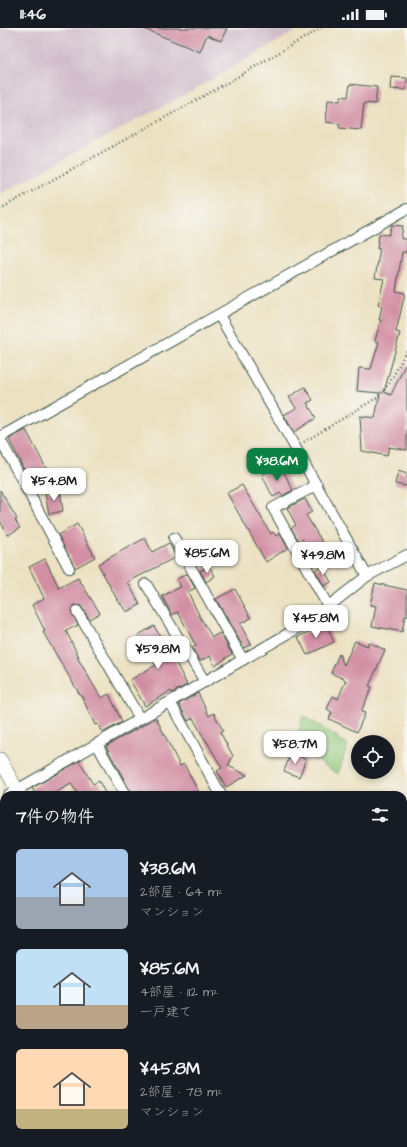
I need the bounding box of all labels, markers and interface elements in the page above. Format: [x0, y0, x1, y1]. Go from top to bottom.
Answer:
text: 11:46 [20, 4, 46, 25]
pin: ¥38.6M [244, 448, 310, 482]
text: ¥38.6M [256, 452, 298, 470]
pin: ¥54.8M [21, 468, 87, 502]
text: ¥54.8M [31, 472, 77, 490]
pin: ¥85.6M [174, 540, 240, 574]
pin: ¥49.8M [290, 542, 356, 576]
text: ¥85.6M [184, 544, 230, 562]
text: ¥49.8M [301, 546, 345, 564]
pin: ¥45.8M [283, 605, 349, 639]
text: ¥45.8M [293, 609, 339, 627]
pin: ¥59.8M [125, 636, 191, 670]
text: ¥59.8M [136, 640, 180, 658]
pin: ¥58.7M [262, 731, 328, 765]
text: ¥58.7M [272, 735, 318, 753]
map controls [351, 735, 395, 779]
button: locate [351, 735, 395, 779]
icon: filters [369, 804, 391, 826]
text: 7件の物件 [16, 805, 94, 829]
text: ¥38.6M [140, 857, 196, 881]
icon: home [48, 865, 96, 913]
text: 2部屋 · 64 m² [140, 883, 223, 901]
text: マンション [140, 903, 204, 921]
text: ¥85.6M [140, 957, 199, 981]
icon: home [48, 965, 96, 1013]
text: 4部屋 · 112 m² [140, 983, 218, 1001]
text: 一戸建て [140, 1003, 192, 1021]
text: ¥45.8M [140, 1057, 200, 1081]
icon: home [48, 1065, 96, 1113]
text: 2部屋 · 78 m² [140, 1083, 222, 1101]
text: マンション [140, 1103, 204, 1121]

